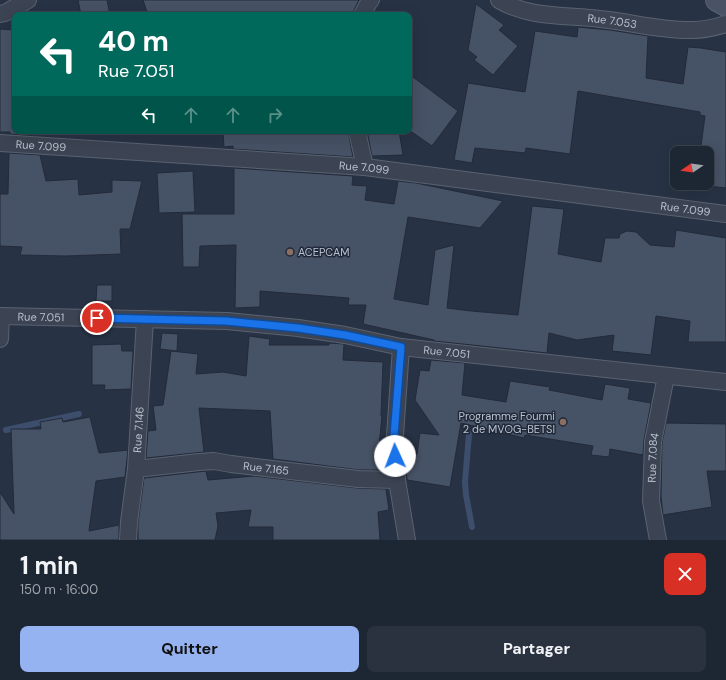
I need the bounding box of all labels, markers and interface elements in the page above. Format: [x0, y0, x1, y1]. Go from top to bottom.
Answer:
street label: Rue 7.053 [587, 11, 638, 31]
text: 40 m [98, 23, 169, 60]
icon: left [32, 28, 84, 80]
text: Rue 7.051 [98, 59, 174, 83]
icon: left [138, 104, 160, 126]
icon: ahead [180, 104, 202, 126]
icon: ahead [222, 104, 244, 126]
icon: right [264, 104, 286, 126]
street label: Rue 7.099 [15, 137, 67, 154]
north arrow [670, 146, 714, 190]
map controls [670, 146, 714, 190]
street label: Rue 7.099 [339, 158, 390, 177]
street label: Rue 7.099 [660, 199, 711, 219]
place label: ACEPCAM [298, 245, 350, 259]
marker: ACEPCAM [285, 247, 295, 257]
pin [80, 301, 114, 335]
icon: arrive [86, 307, 108, 329]
street label: Rue 7.051 [17, 309, 64, 324]
street label: Rue 7.051 [423, 342, 471, 361]
street label: Rue 7.146 [130, 406, 147, 453]
place label: Programme Fourmi 2 de MVOG-BETSI [459, 409, 555, 436]
marker: Programme Fourmi 2 de MVOG-BETSI [558, 417, 568, 427]
street label: Rue 7.084 [645, 431, 662, 483]
position arrow [374, 435, 416, 477]
street label: Rue 7.165 [242, 458, 290, 478]
text: 1 min [20, 550, 78, 581]
button: close [664, 553, 706, 595]
text: 150 m · 16:00 [20, 581, 98, 598]
button: Quitter [20, 626, 359, 672]
button: Partager [367, 626, 706, 672]

